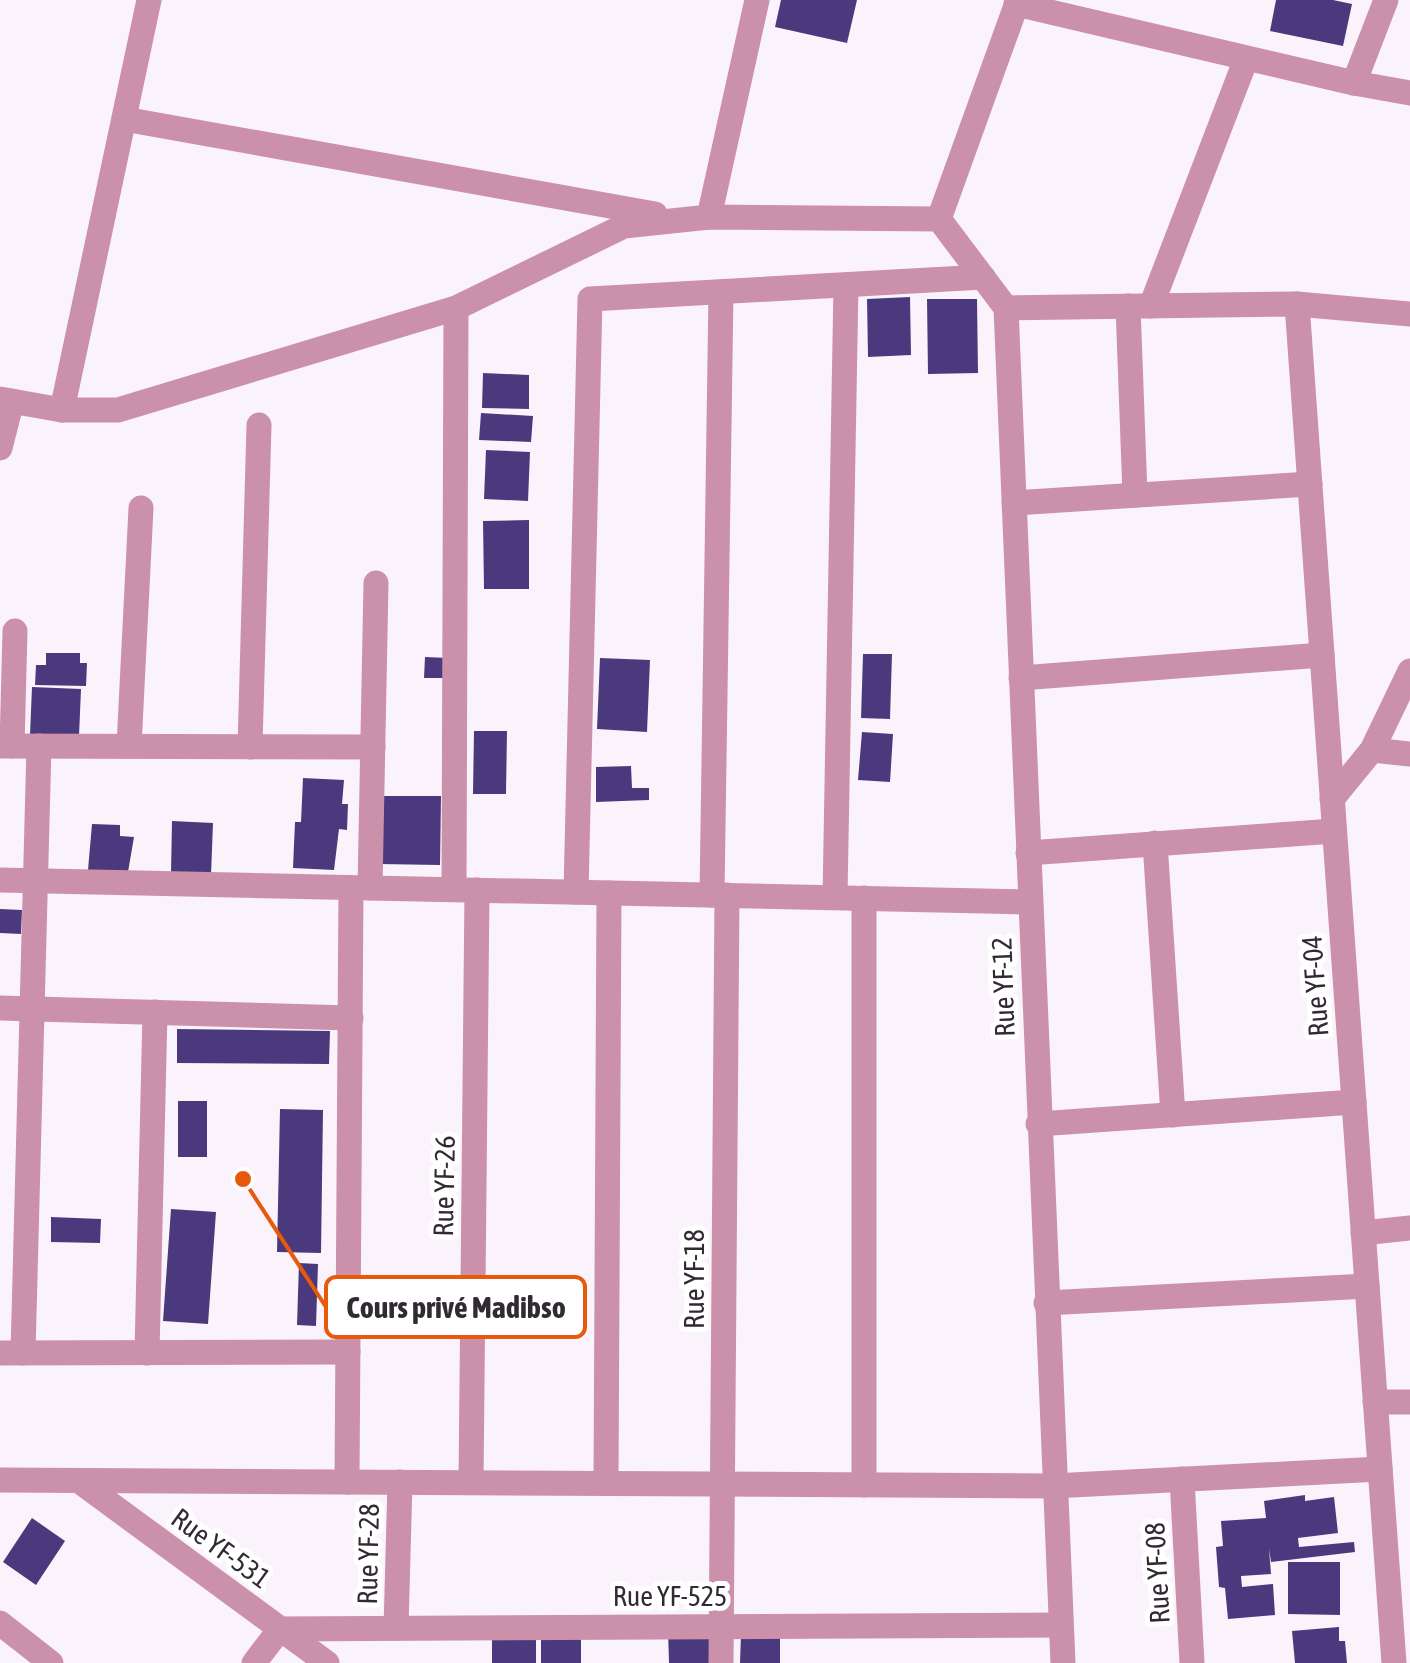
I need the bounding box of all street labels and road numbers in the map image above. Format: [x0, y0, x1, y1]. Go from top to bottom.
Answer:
street label: Rue YF-04 [1296, 934, 1334, 1038]
street label: Rue YF-12 [985, 937, 1021, 1037]
street label: Rue YF-26 [427, 1135, 461, 1237]
street label: Rue YF-18 [678, 1229, 710, 1329]
street label: Rue YF-531 [165, 1501, 277, 1595]
street label: Rue YF-28 [351, 1503, 385, 1605]
street label: Rue YF-08 [1138, 1522, 1176, 1624]
street label: Rue YF-525 [613, 1580, 727, 1612]

